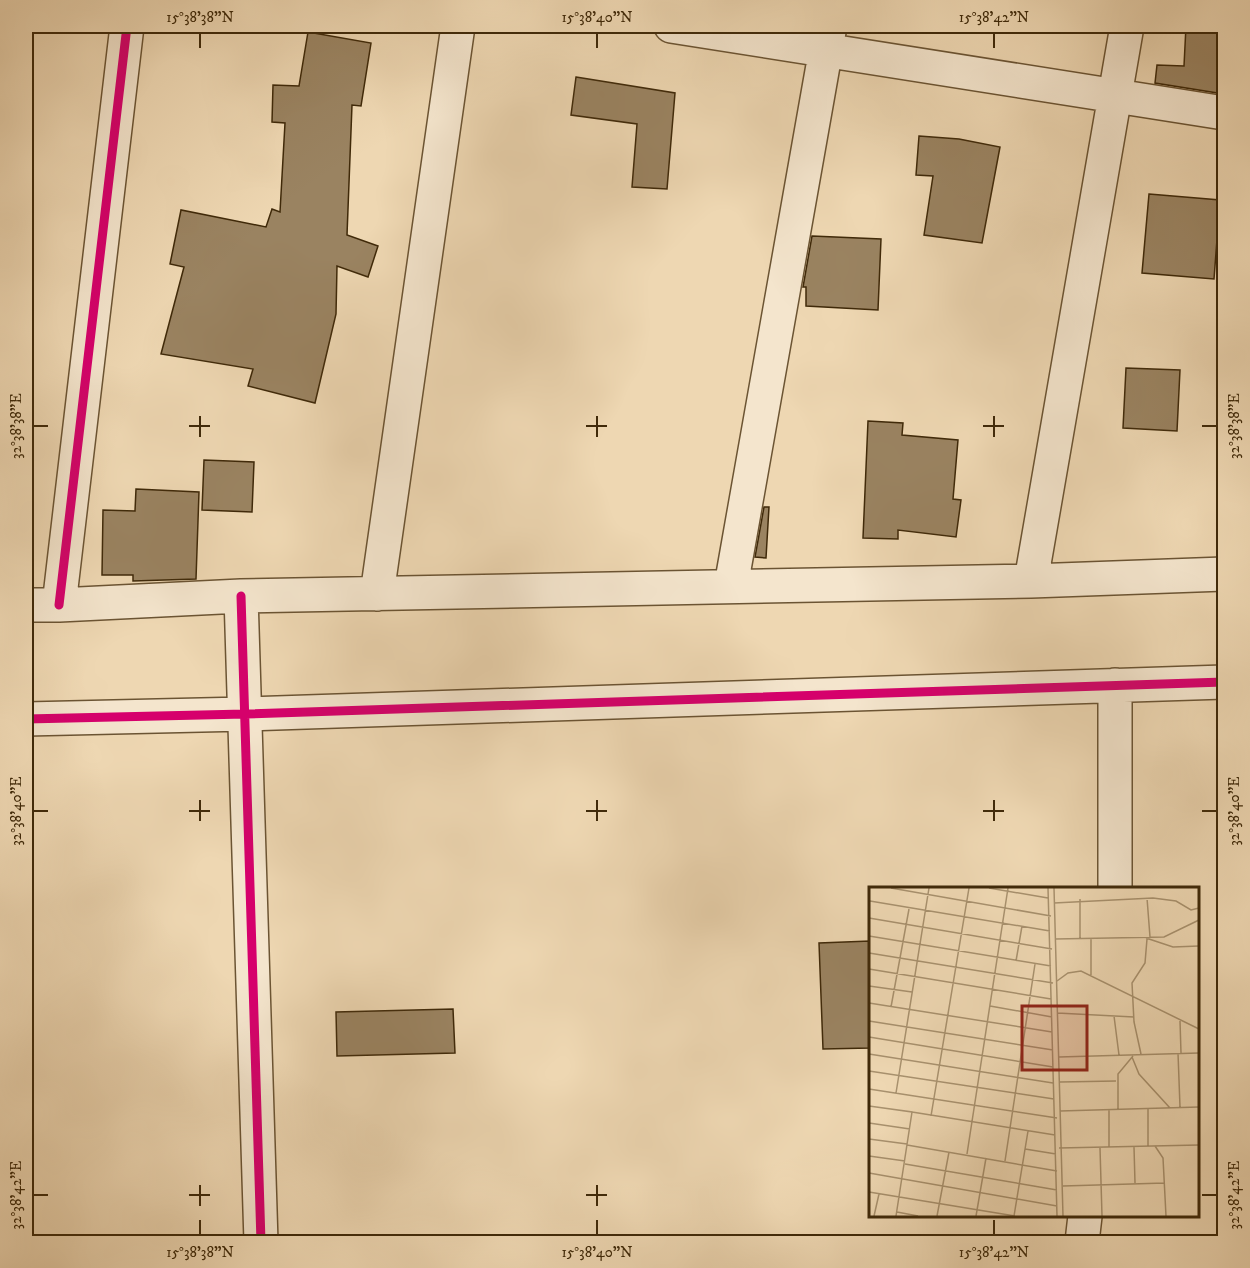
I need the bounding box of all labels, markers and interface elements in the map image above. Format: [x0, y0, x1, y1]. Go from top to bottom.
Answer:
text: 15°38'38"N [166, 8, 234, 27]
text: 15°38'40"N [561, 8, 633, 27]
text: 15°38'42"N [959, 8, 1029, 27]
text: 32°38'38"E [7, 393, 26, 459]
text: 32°38'38"E [1225, 393, 1244, 459]
text: 32°38'40"E [7, 776, 26, 846]
text: 32°38'40"E [1225, 776, 1244, 846]
inset map [869, 887, 1199, 1217]
text: 32°38'42"E [7, 1160, 26, 1229]
text: 32°38'42"E [1225, 1160, 1244, 1229]
text: 15°38'38"N [166, 1243, 234, 1262]
text: 15°38'40"N [561, 1243, 633, 1262]
text: 15°38'42"N [959, 1243, 1029, 1262]

